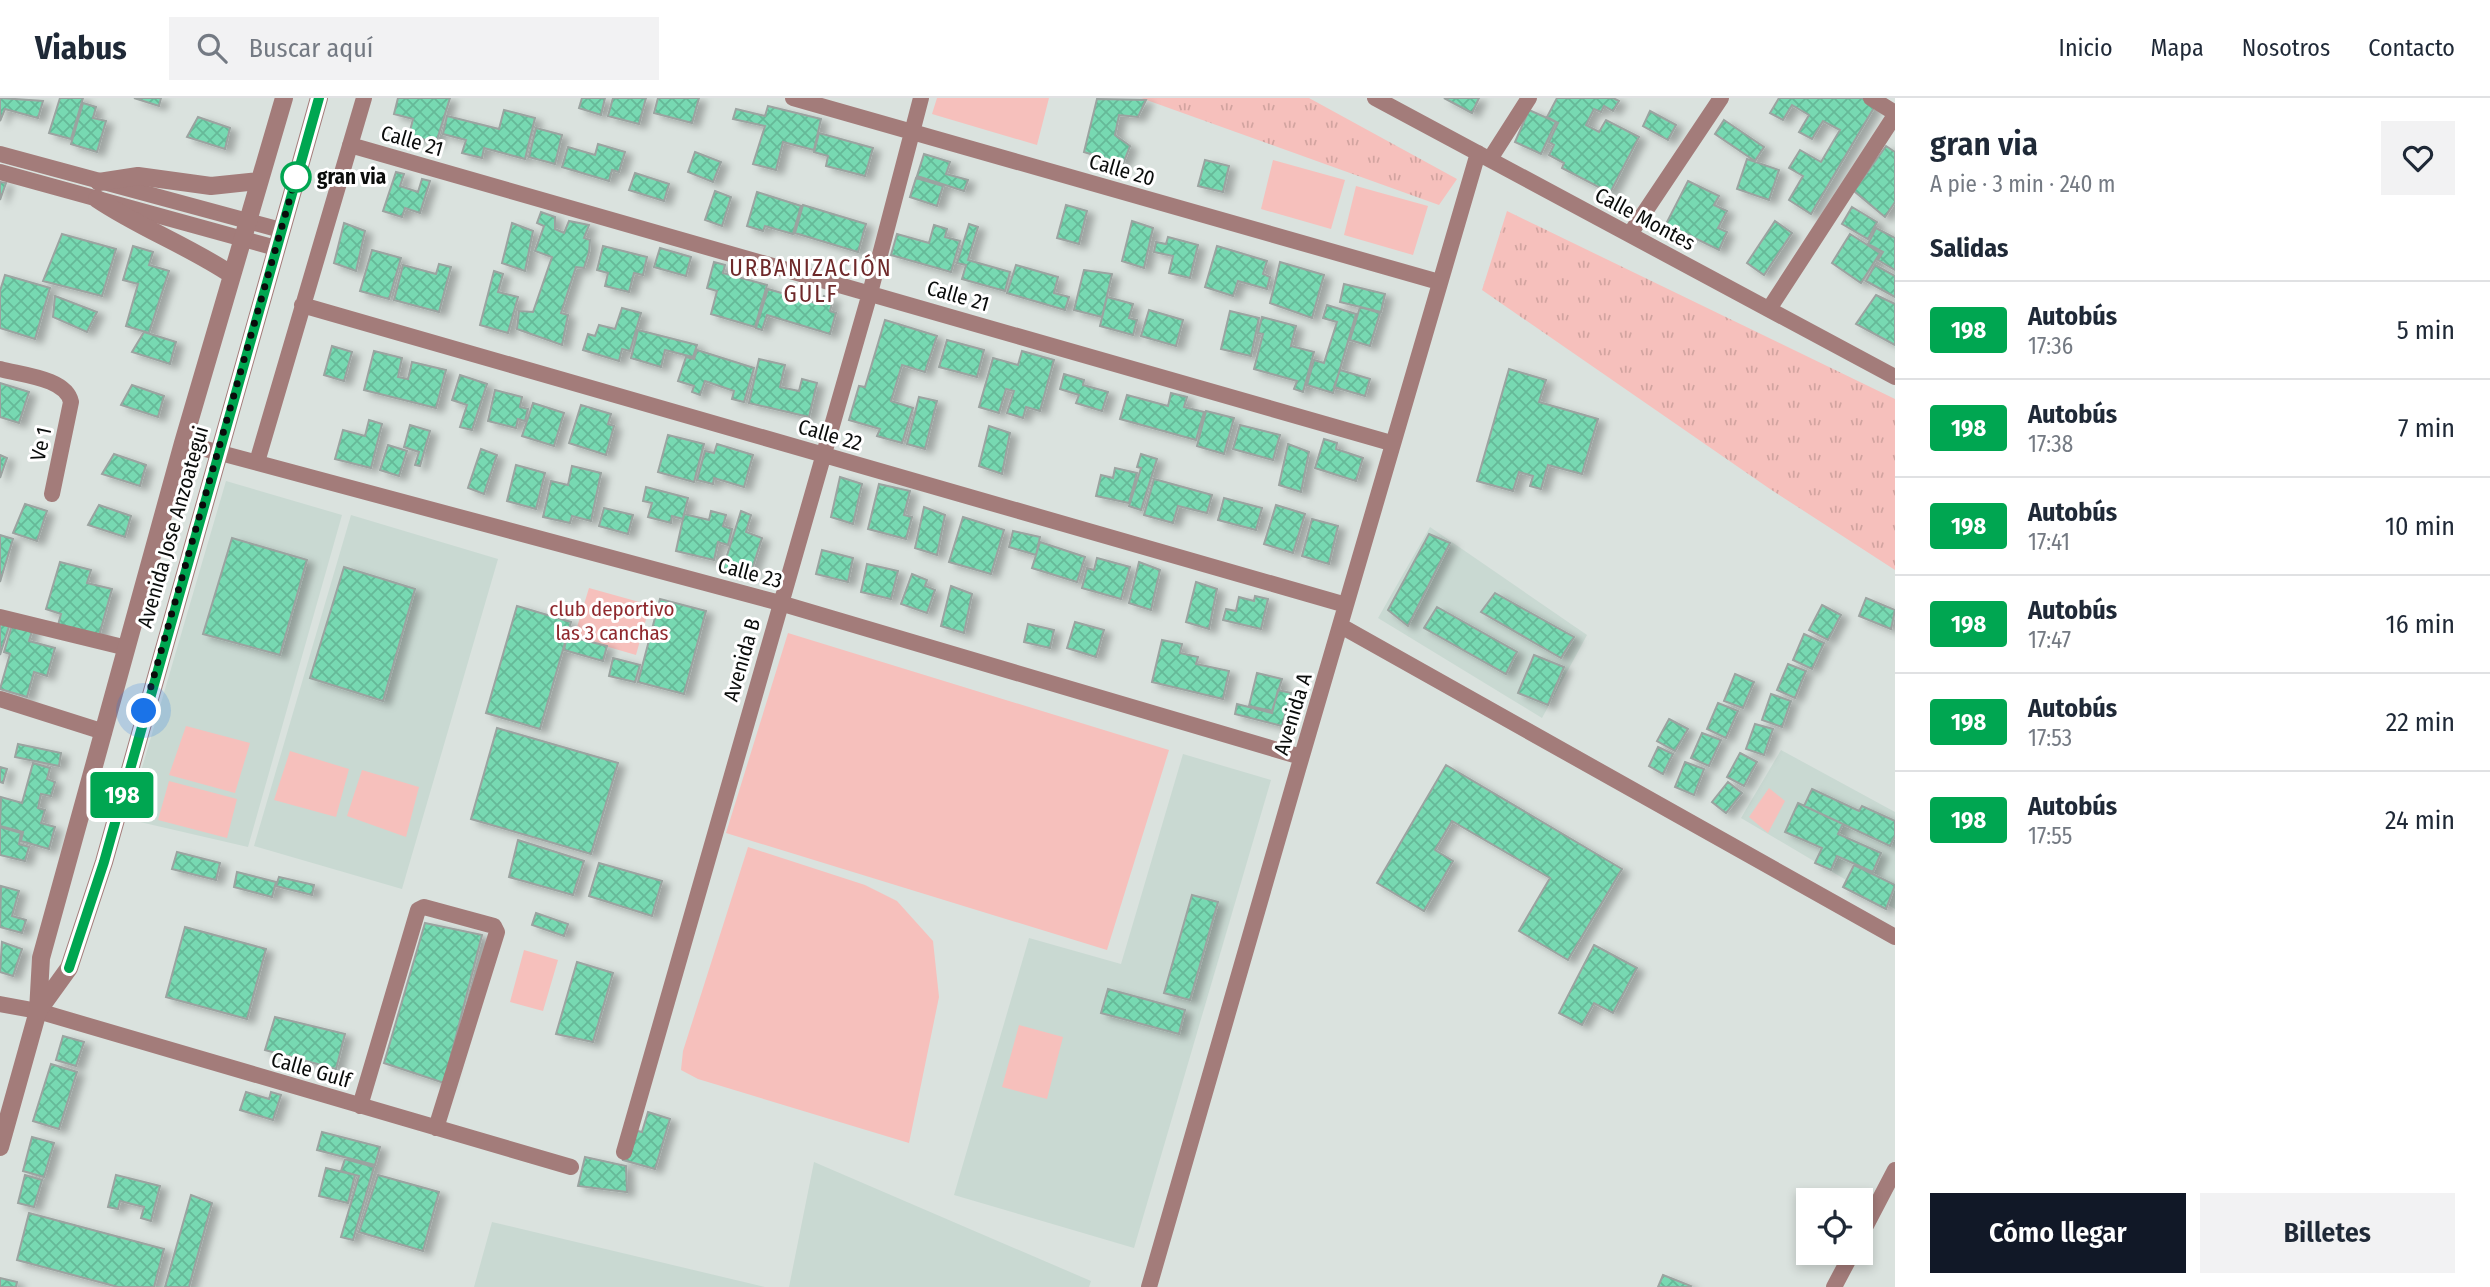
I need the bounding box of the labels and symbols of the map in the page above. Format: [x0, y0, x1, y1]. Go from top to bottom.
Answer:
street label: Calle 21 [378, 120, 446, 162]
street label: Calle 20 [1086, 148, 1158, 192]
marker: gran via [281, 162, 311, 192]
place label: gran via [317, 164, 386, 190]
street label: Calle Montes [1590, 182, 1700, 256]
district label: URBANIZACIÓN GULF [729, 254, 893, 308]
street label: Calle 21 [924, 275, 992, 317]
street label: Calle 22 [795, 413, 865, 457]
street label: Avenida Jose Anzoategui [132, 423, 214, 631]
street label: Ve 1 [25, 425, 57, 463]
street label: Calle 23 [715, 552, 785, 594]
park label: club deportivo las 3 canchas [549, 596, 675, 646]
street label: Avenida B [718, 616, 766, 704]
street label: Avenida A [1268, 670, 1318, 758]
your location [126, 693, 161, 728]
line badge: 198 [82, 772, 162, 818]
street label: Calle Gulf [268, 1046, 355, 1094]

